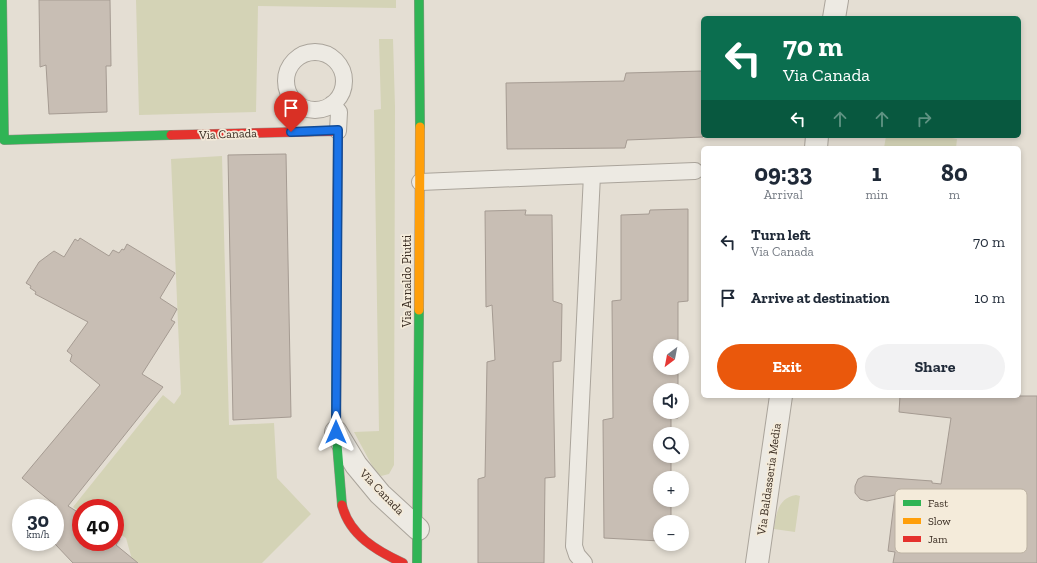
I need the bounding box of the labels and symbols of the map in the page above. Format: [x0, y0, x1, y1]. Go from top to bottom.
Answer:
pin [274, 91, 308, 132]
street label: Via Canada [198, 126, 257, 142]
street label: Via Arnaldo Piutti [400, 234, 414, 328]
north arrow [653, 339, 689, 375]
position arrow [315, 411, 357, 453]
street label: Via Baldasseria Media [754, 422, 784, 537]
street label: Via Canada [356, 466, 407, 518]
legend [895, 489, 1027, 553]
text: Fast [928, 497, 949, 510]
speed limit sign: 40 [72, 499, 124, 551]
text: Slow [928, 515, 951, 528]
text: Jam [928, 533, 948, 546]

